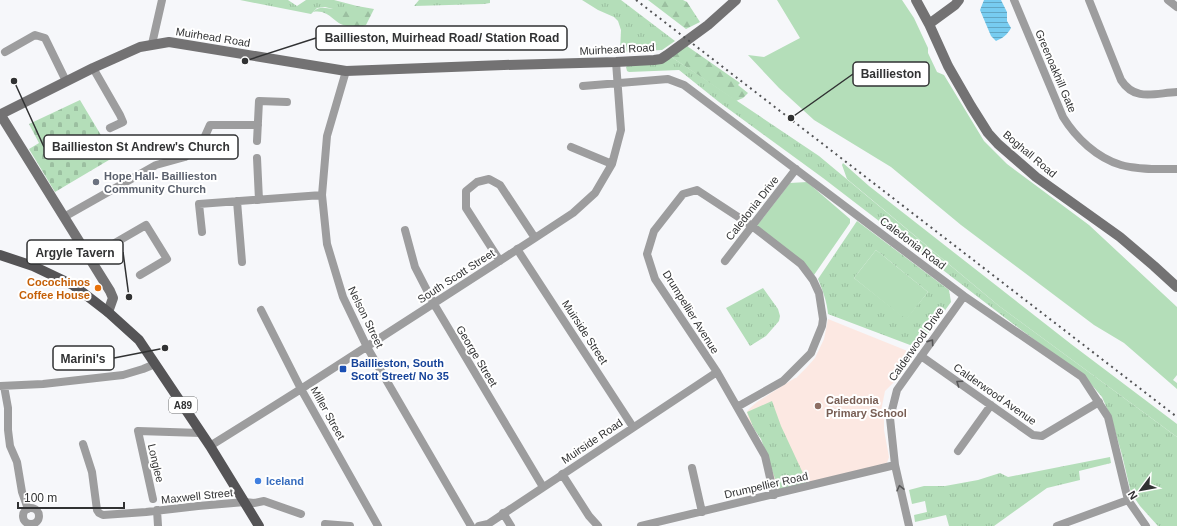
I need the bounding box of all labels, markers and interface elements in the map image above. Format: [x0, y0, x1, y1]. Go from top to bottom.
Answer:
street label: Muirhead Road [175, 25, 251, 49]
callout: Baillieston, Muirhead Road/ Station Road [316, 26, 567, 50]
street label: Greenoakhill Gate [1033, 28, 1079, 114]
text: Baillieston, Muirhead Road/ Station Road [325, 31, 559, 45]
street label: Muirhead Road [579, 41, 655, 57]
callout: Baillieston [853, 62, 929, 86]
text: Baillieston [861, 67, 921, 81]
street label: Boghall Road [1001, 128, 1059, 180]
callout: Baillieston St Andrew's Church [44, 135, 238, 159]
text: Baillieston St Andrew's Church [52, 140, 230, 154]
place label: Hope Hall- Baillieston Community Church [104, 170, 217, 195]
street label: Caledonia Drive [723, 173, 781, 243]
marker: Hope Hall- Baillieston Community Church [91, 177, 101, 187]
street label: Caledonia Road [878, 214, 948, 272]
callout: Argyle Tavern [27, 240, 123, 264]
text: Argyle Tavern [35, 246, 115, 260]
street label: South Scott Street [415, 247, 497, 305]
street label: Drumpellier Avenue [661, 268, 721, 356]
place label: Cocochinos Coffee House [19, 276, 90, 301]
marker: Cocochinos Coffee House [93, 283, 103, 293]
street label: Nelson Street [346, 284, 386, 350]
street label: Muirside Street [560, 298, 610, 366]
street label: Calderwood Drive [886, 305, 946, 383]
street label: George Street [454, 323, 500, 389]
one-way arrow [926, 340, 933, 347]
callout: Marini's [53, 346, 114, 370]
text: Marini's [61, 352, 106, 366]
place label: Baillieston, South Scott Street/ No 35 [351, 357, 449, 382]
street label: Calderwood Avenue [951, 361, 1039, 427]
marker: Baillieston, South Scott Street/ No 35 [338, 364, 348, 374]
one-way arrow [956, 380, 963, 388]
street label: Miller Street [309, 384, 347, 442]
place label: Caledonia Primary School [826, 394, 907, 419]
road number: A89 [169, 397, 197, 413]
marker: Caledonia Primary School [813, 401, 823, 411]
street label: Muirside Road [559, 416, 625, 466]
street label: Longlee [146, 443, 166, 483]
street label: Drumpellier Road [723, 470, 809, 500]
north arrow [1121, 470, 1161, 510]
place label: Iceland [266, 475, 304, 487]
marker: Iceland [253, 476, 263, 486]
scale bar [18, 484, 124, 510]
one-way arrow [897, 485, 905, 491]
street label: Maxwell Street [161, 486, 233, 506]
text: N [1125, 489, 1140, 502]
text: 100 m [24, 491, 57, 505]

